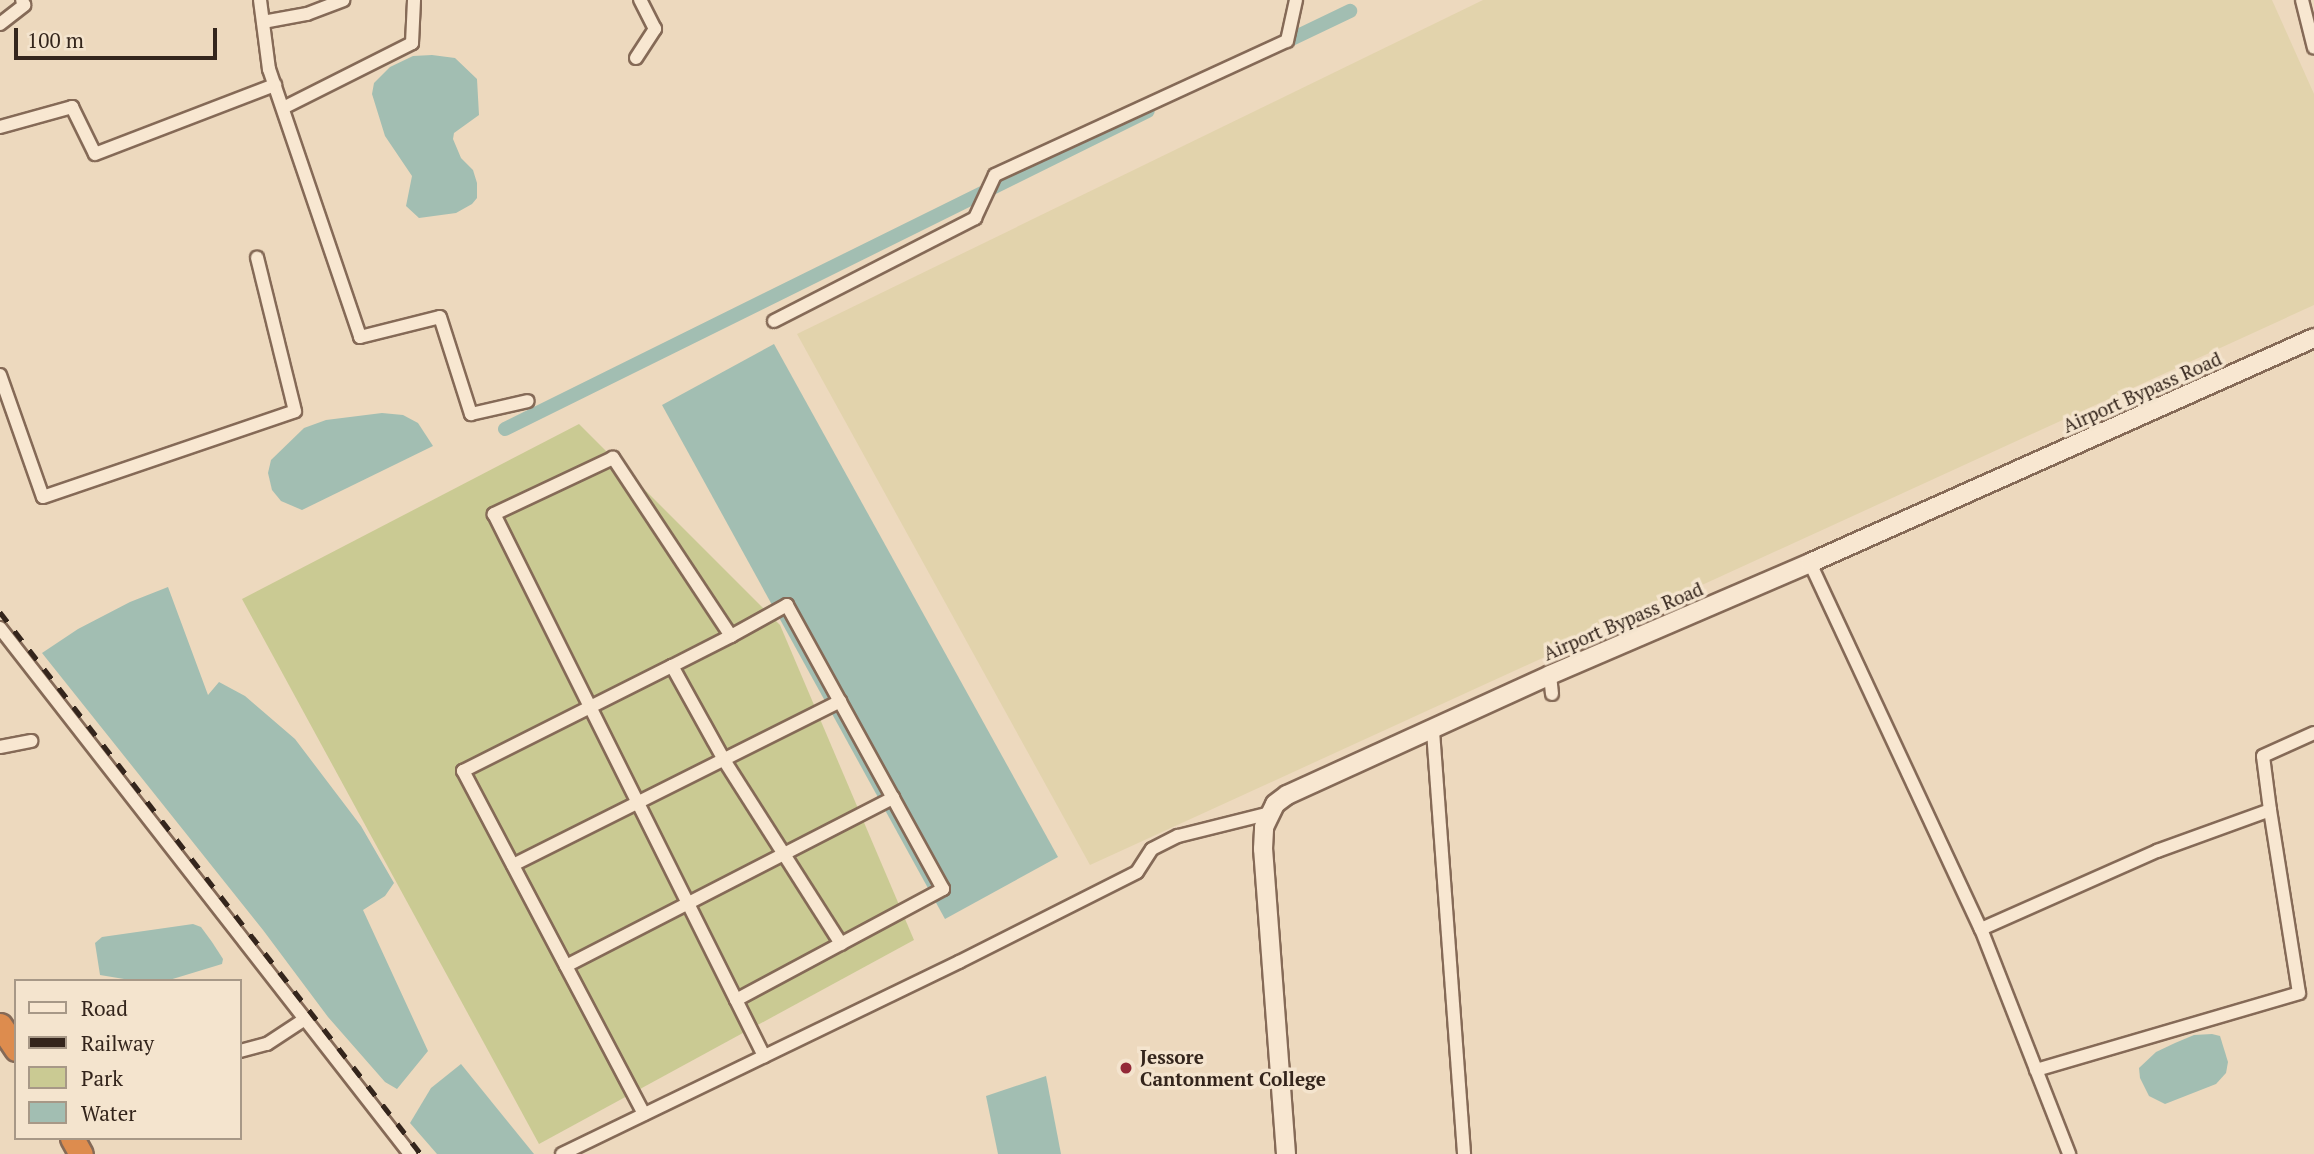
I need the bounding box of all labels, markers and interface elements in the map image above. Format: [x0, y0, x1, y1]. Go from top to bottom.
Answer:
scale bar [18, 14, 220, 58]
text: 100 m [27, 26, 84, 54]
street label: Airport Bypass Road [2059, 347, 2225, 437]
street label: Airport Bypass Road [1540, 577, 1706, 665]
legend [14, 979, 242, 1140]
text: Road [81, 994, 128, 1022]
text: Railway [81, 1029, 154, 1057]
place label: Jessore Cantonment College [1140, 1046, 1326, 1090]
marker: Jessore Cantonment College [1118, 1060, 1134, 1076]
text: Park [81, 1064, 123, 1092]
text: Water [81, 1099, 136, 1127]

